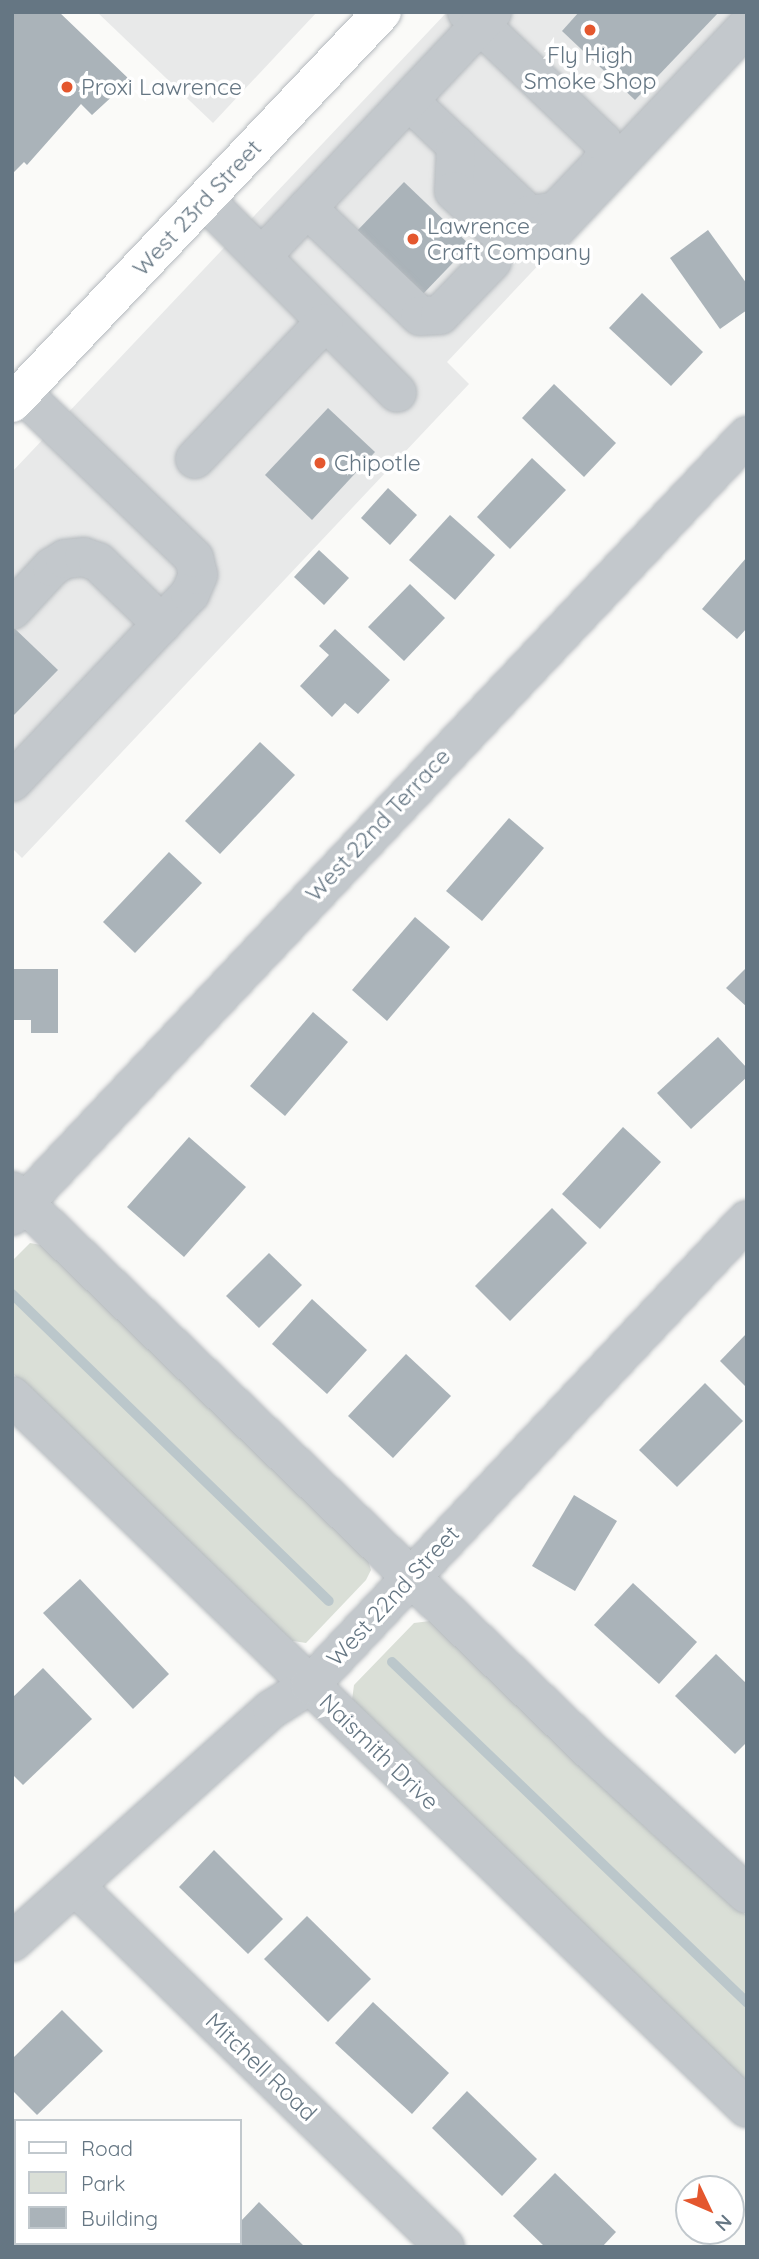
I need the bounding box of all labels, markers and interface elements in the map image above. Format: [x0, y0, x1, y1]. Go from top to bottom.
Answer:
marker: Fly High Smoke Shop [582, 22, 598, 38]
place label: Fly High Smoke Shop [524, 41, 656, 95]
place label: Proxi Lawrence [81, 73, 242, 101]
marker: Proxi Lawrence [59, 79, 75, 95]
street label: West 23rd Street [127, 134, 267, 282]
place label: Lawrence Craft Company [427, 212, 591, 266]
marker: Lawrence Craft Company [405, 231, 421, 247]
place label: Chipotle [334, 449, 421, 477]
marker: Chipotle [312, 455, 328, 471]
street label: West 22nd Terrace [300, 743, 456, 907]
street label: West 22nd Street [321, 1520, 465, 1672]
street label: Naismith Drive [314, 1688, 444, 1816]
street label: Mitchell Road [200, 2007, 322, 2127]
legend [14, 2119, 242, 2245]
text: Road [81, 2135, 133, 2161]
text: Park [81, 2170, 125, 2196]
north arrow [675, 2175, 745, 2245]
text: Building [81, 2205, 158, 2231]
text: N [710, 2210, 737, 2237]

